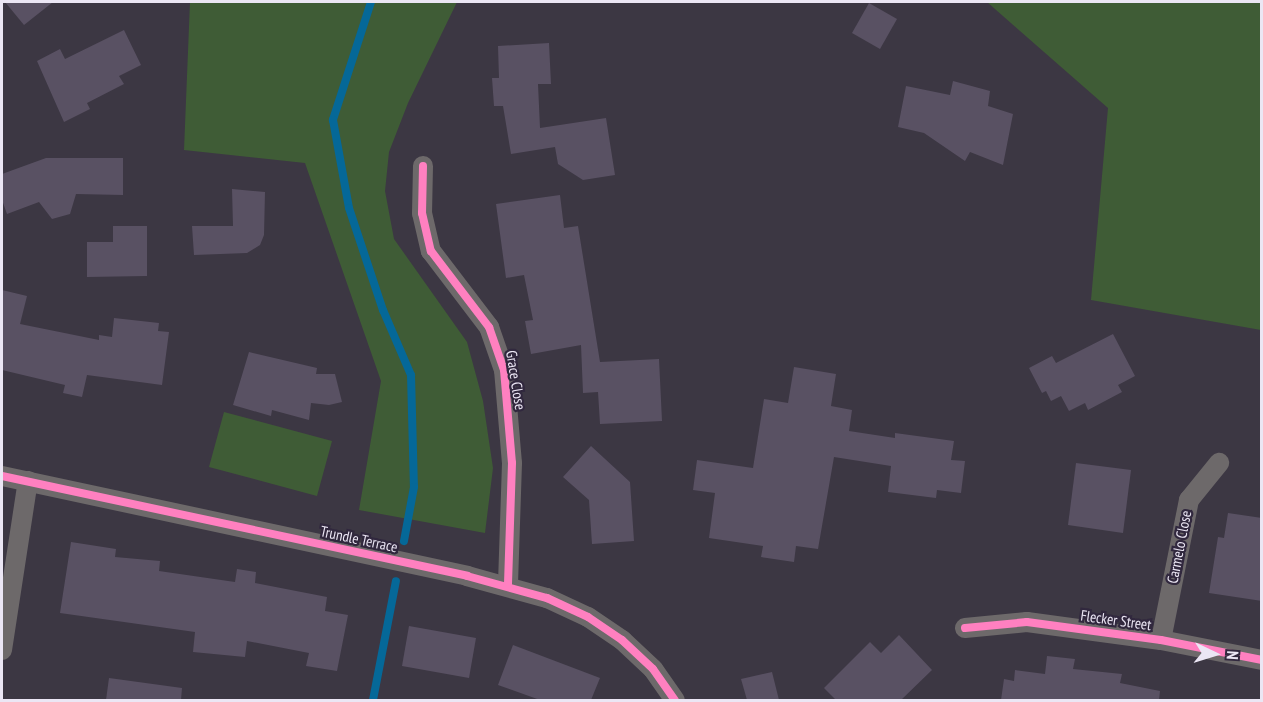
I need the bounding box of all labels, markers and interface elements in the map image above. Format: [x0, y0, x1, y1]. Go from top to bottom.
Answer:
street label: Grace Close [502, 349, 530, 411]
street label: Carmelo Close [1163, 509, 1195, 585]
street label: Trundle Terrace [319, 522, 399, 556]
street label: Flecker Street [1079, 606, 1153, 634]
north arrow [1185, 624, 1245, 684]
text: N [1223, 650, 1243, 660]

